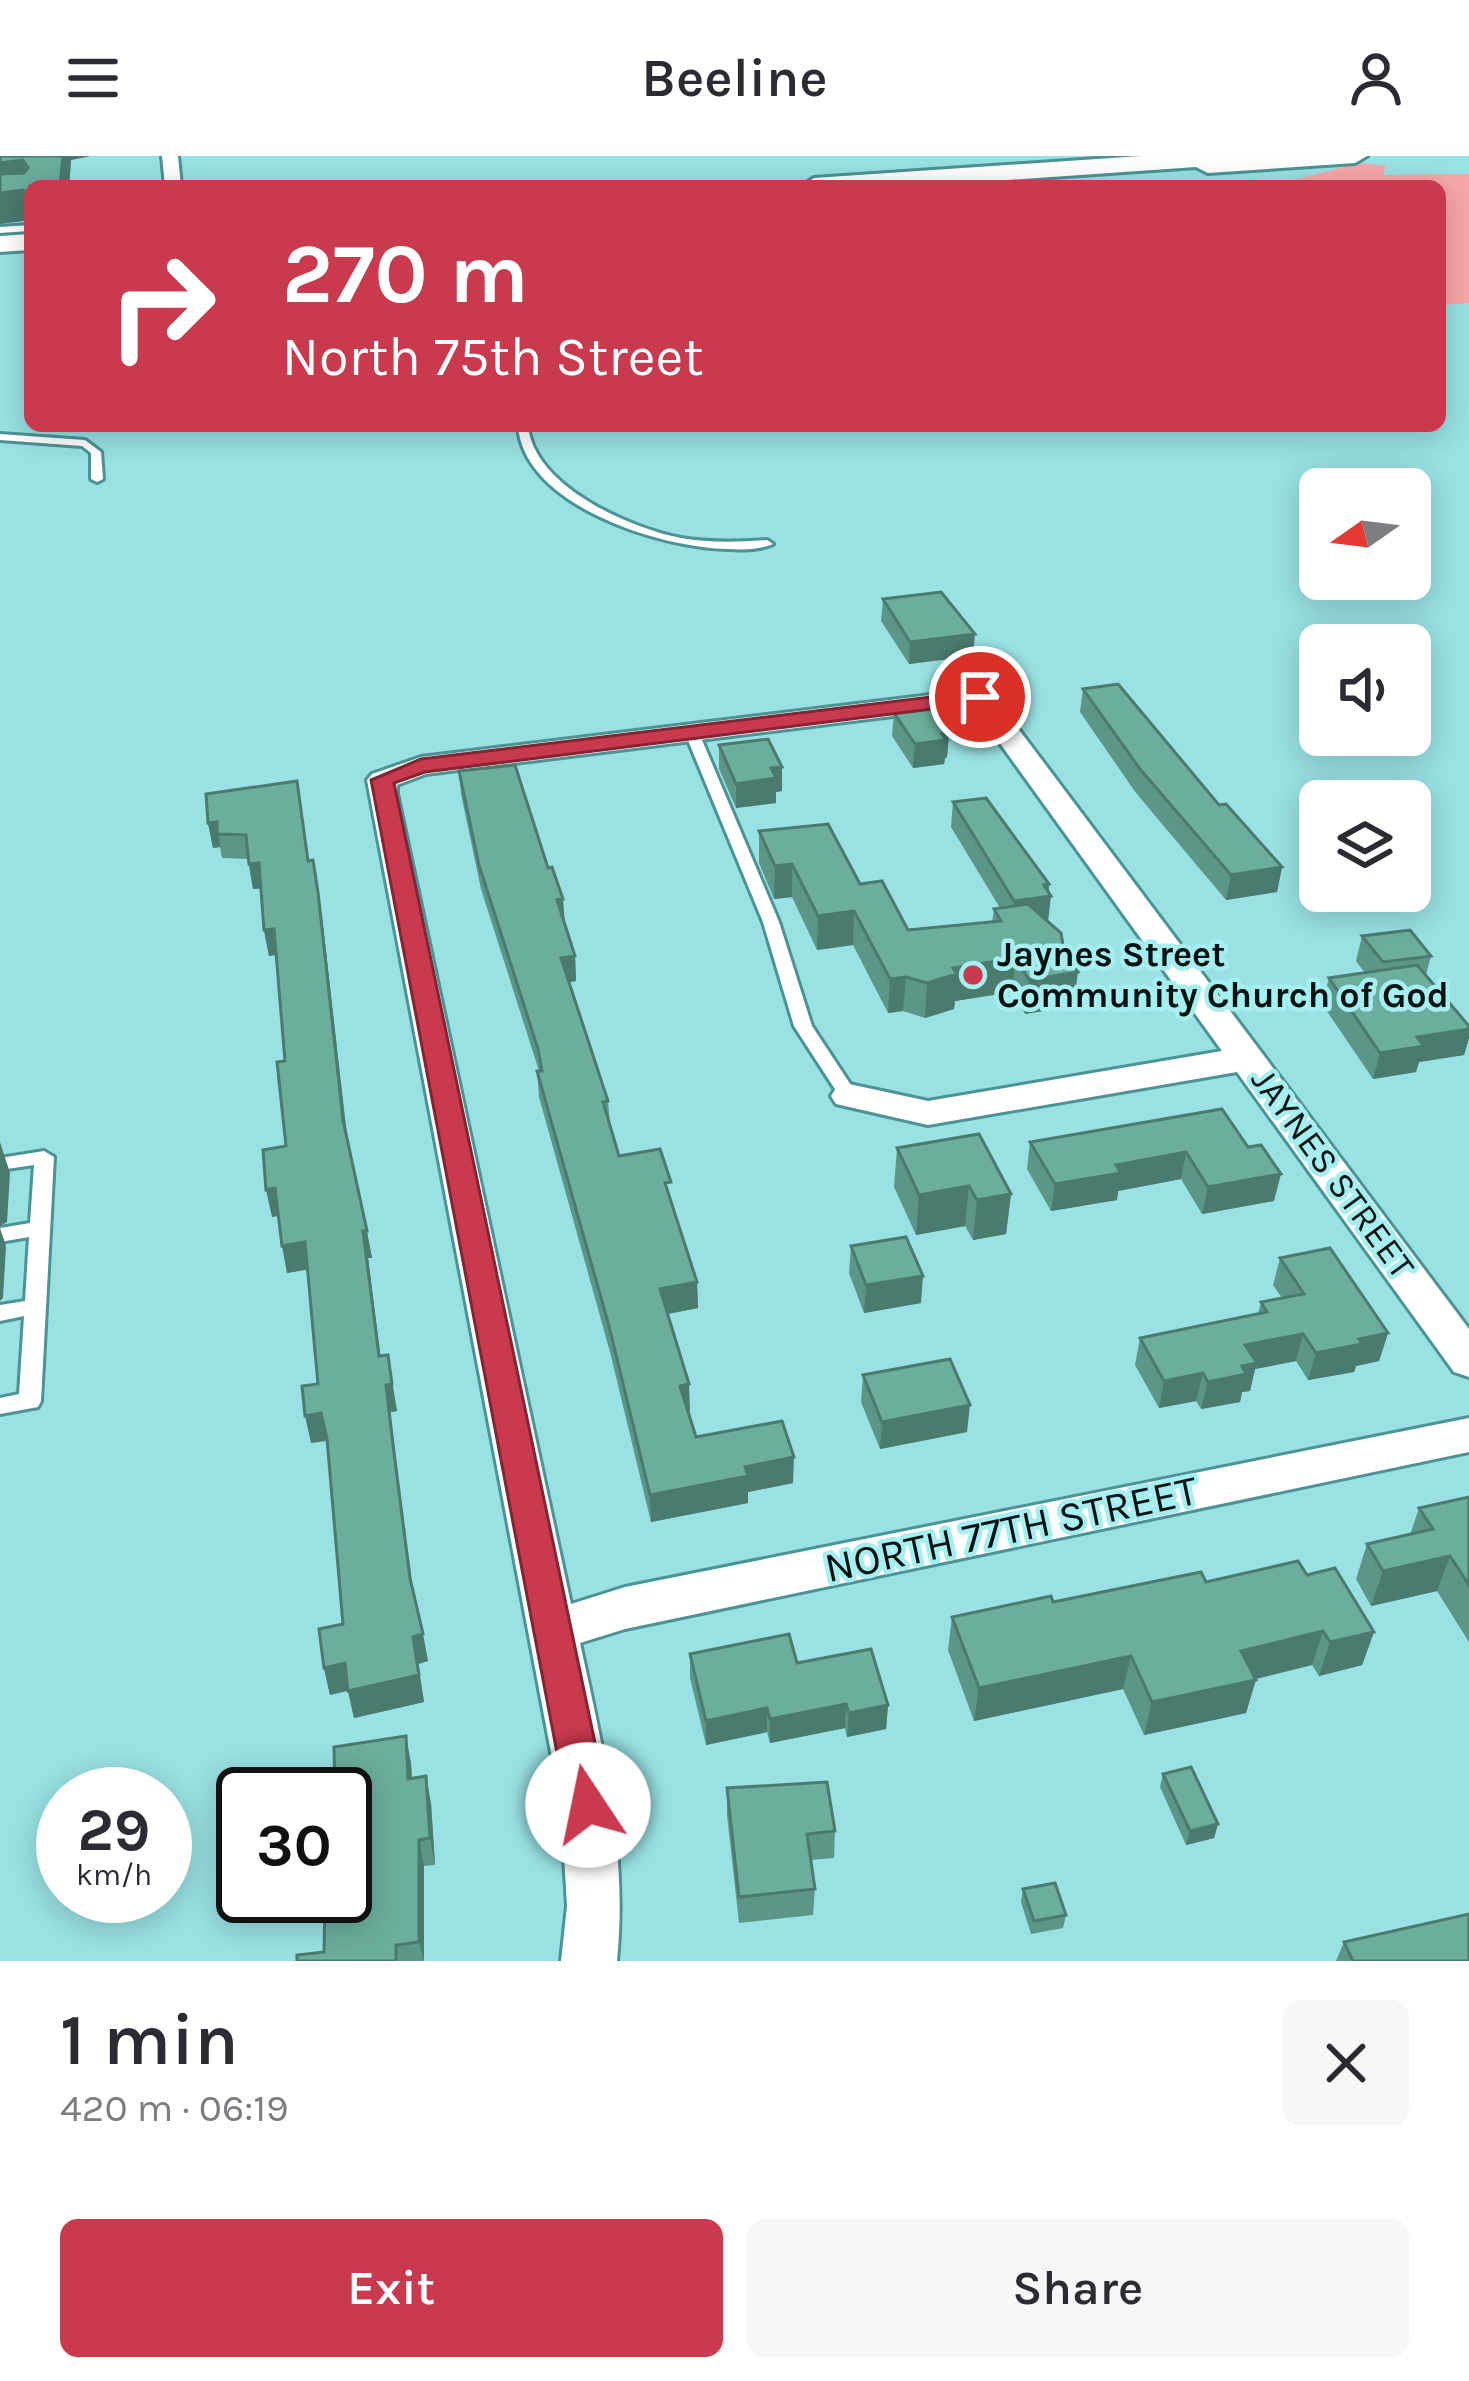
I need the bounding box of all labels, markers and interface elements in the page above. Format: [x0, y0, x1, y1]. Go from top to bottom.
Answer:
icon: menu [60, 45, 126, 111]
icon: person [1343, 45, 1409, 111]
text: Beeline [641, 46, 828, 110]
text: 270 m [282, 225, 529, 323]
icon: right [84, 228, 240, 384]
text: North 75th Street [282, 325, 703, 389]
north arrow [1299, 468, 1431, 600]
map controls [1299, 468, 1431, 912]
button: sound [1299, 624, 1431, 756]
pin [929, 646, 1031, 748]
icon: arrive [947, 664, 1013, 730]
button: layers [1299, 780, 1431, 912]
place label: Jaynes Street Community Church of God [997, 933, 1449, 1017]
marker: Jaynes Street Community Church of God [960, 962, 986, 988]
street label: JAYNES STREET [1243, 1060, 1423, 1286]
street label: NORTH 77TH STREET [820, 1465, 1202, 1593]
position arrow [525, 1742, 651, 1868]
speed limit sign: 30 [216, 1767, 372, 1923]
text: 29 [78, 1795, 150, 1865]
text: km/h [76, 1857, 152, 1893]
text: 1 min [60, 1998, 239, 2082]
button: close [1283, 2000, 1409, 2126]
text: 420 m · 06:19 [60, 2085, 289, 2131]
button: Exit [60, 2219, 723, 2357]
button: Share [747, 2219, 1409, 2357]

